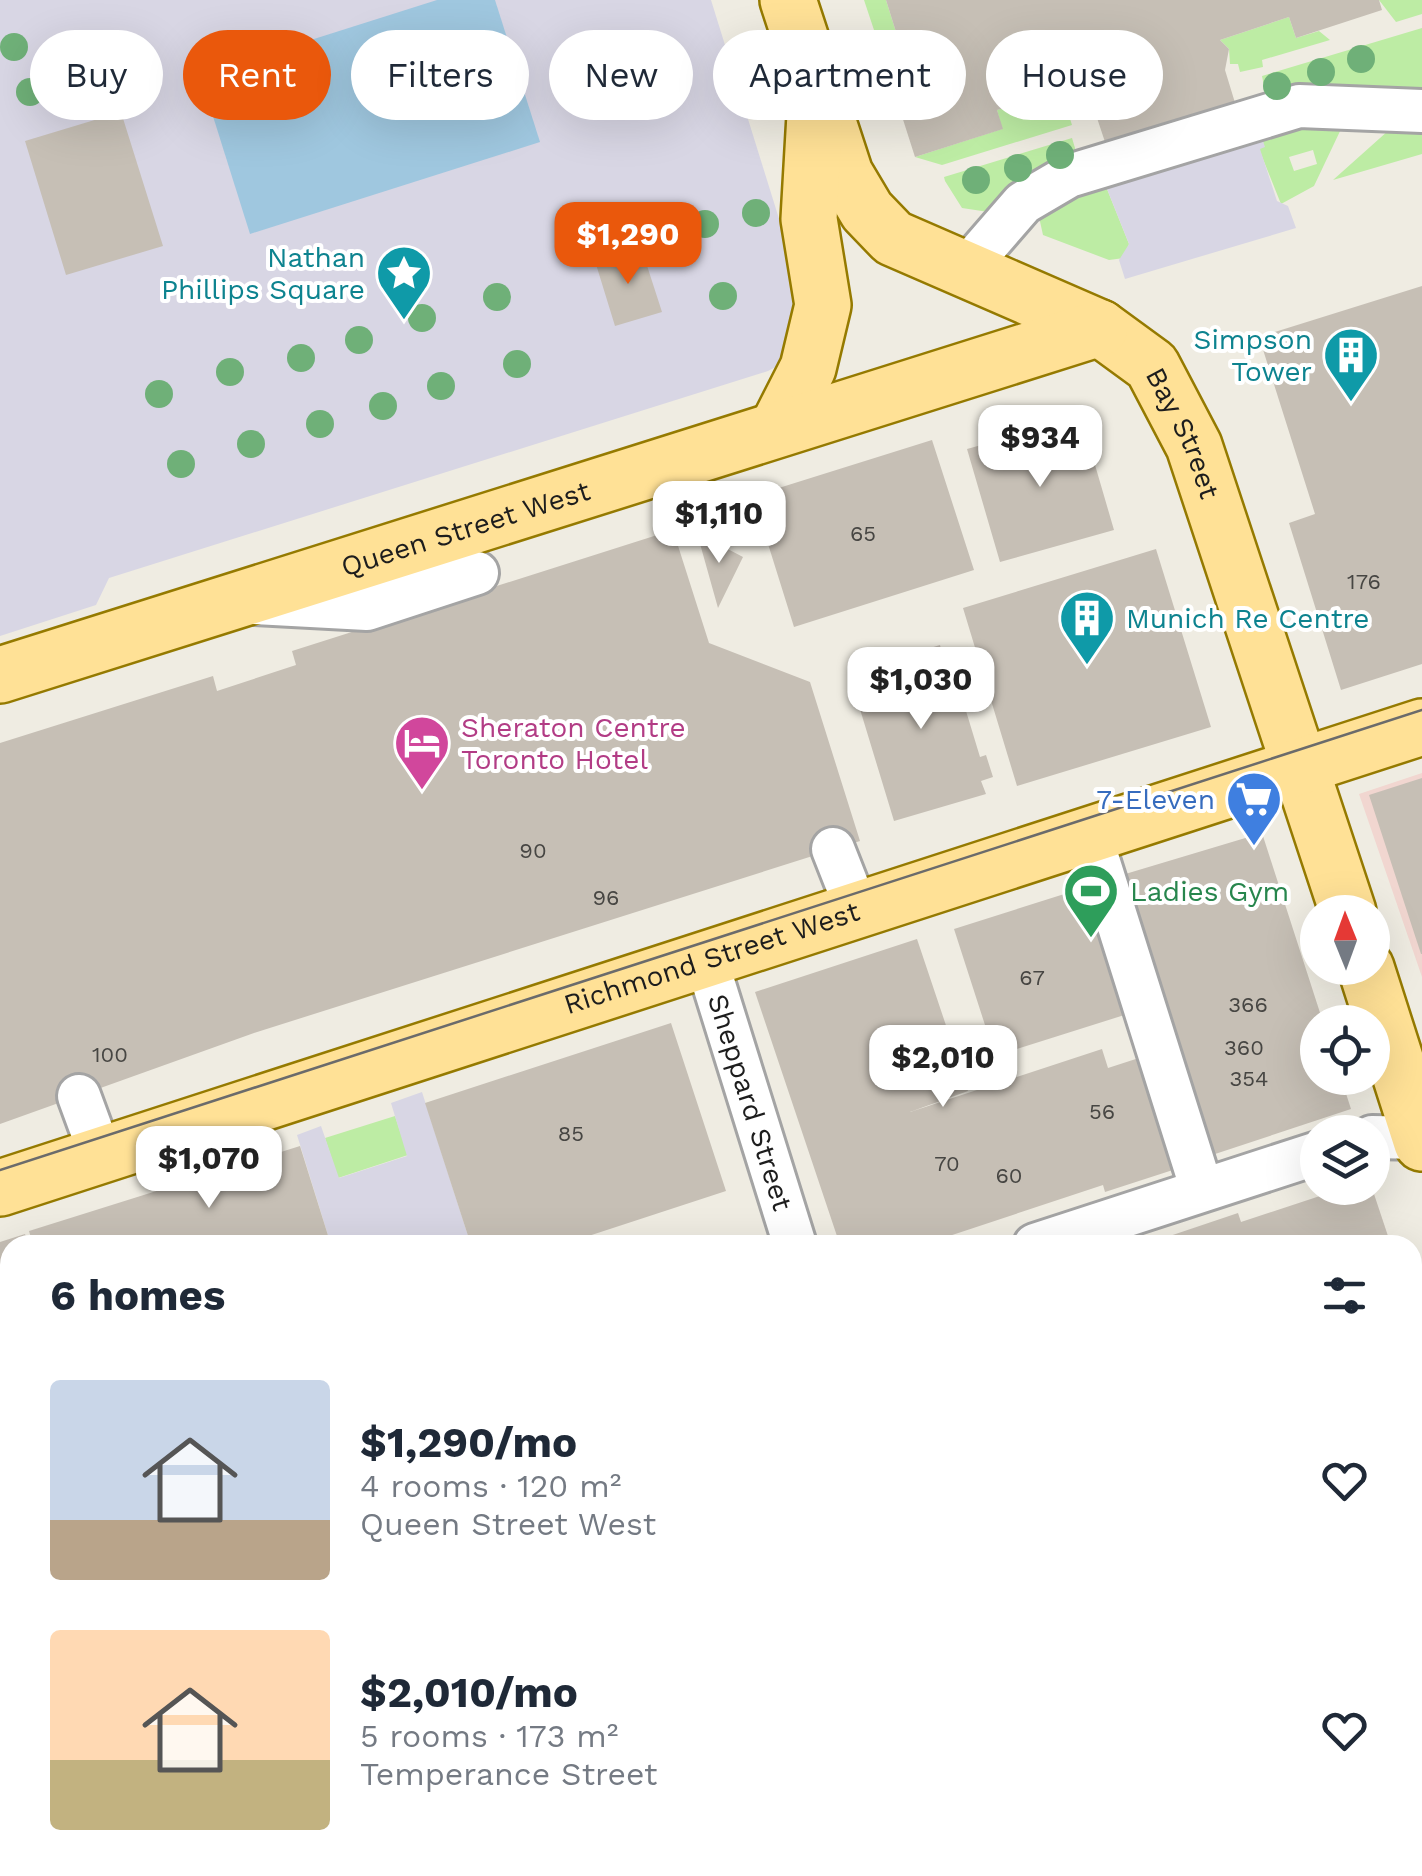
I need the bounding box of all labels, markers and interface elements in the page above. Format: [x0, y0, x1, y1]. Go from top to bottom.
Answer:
chip: Buy [30, 30, 163, 120]
chip: Rent [183, 30, 331, 120]
chip: Filters [351, 30, 529, 120]
chip: New [549, 30, 693, 120]
chip: Apartment [713, 30, 966, 120]
chip: House [986, 30, 1163, 120]
pin: $1,290 [547, 202, 709, 287]
text: $1,290 [577, 215, 679, 253]
place label: Nathan Phillips Square [161, 241, 365, 306]
place icon: Nathan Phillips Square [374, 243, 434, 322]
place label: Simpson Tower [1194, 323, 1312, 388]
building icon: Simpson Tower [1321, 325, 1381, 404]
street label: Bay Street [1139, 362, 1227, 503]
pin: $934 [981, 405, 1099, 490]
text: $934 [1000, 418, 1080, 456]
street label: Queen Street West [337, 473, 594, 583]
pin: $1,110 [638, 481, 800, 566]
text: $1,110 [675, 494, 763, 532]
house number: 65 [850, 521, 876, 546]
house number: 176 [1347, 569, 1381, 594]
building icon: Munich Re Centre [1057, 588, 1117, 667]
place label: Munich Re Centre [1126, 602, 1370, 635]
pin: $1,030 [840, 647, 1002, 732]
text: $1,030 [869, 660, 973, 698]
place label: Sheraton Centre Toronto Hotel [461, 711, 686, 776]
hotel icon: Sheraton Centre Toronto Hotel [392, 713, 452, 792]
supermarket icon: 7-Eleven [1224, 769, 1284, 848]
place label: 7-Eleven [1096, 783, 1215, 816]
house number: 90 [519, 838, 547, 863]
sports icon: Ladies Gym [1061, 861, 1121, 940]
place label: Ladies Gym [1130, 875, 1289, 908]
house number: 96 [593, 885, 619, 910]
street label: Richmond Street West [560, 894, 864, 1021]
north arrow [1300, 895, 1390, 985]
map controls [1300, 895, 1390, 1205]
house number: 67 [1019, 965, 1045, 990]
street label: Sheppard Street [701, 990, 800, 1215]
house number: 366 [1228, 992, 1268, 1017]
button: locate [1300, 1005, 1390, 1095]
pin: $2,010 [862, 1025, 1024, 1110]
house number: 360 [1224, 1035, 1264, 1060]
text: $2,010 [891, 1038, 995, 1076]
house number: 100 [92, 1042, 128, 1067]
house number: 354 [1229, 1066, 1269, 1091]
house number: 56 [1089, 1099, 1115, 1124]
button: layers [1300, 1115, 1390, 1205]
house number: 85 [558, 1121, 584, 1146]
pin: $1,070 [128, 1126, 290, 1211]
text: $1,070 [158, 1139, 260, 1177]
house number: 70 [934, 1151, 960, 1176]
house number: 60 [995, 1163, 1023, 1188]
icon: filters [1317, 1268, 1372, 1323]
text: 6 homes [50, 1271, 225, 1320]
text: $1,290/mo [360, 1418, 577, 1467]
icon: home [130, 1420, 250, 1540]
icon: heart [1317, 1453, 1372, 1508]
text: 4 rooms · 120 m² [360, 1467, 621, 1505]
text: Queen Street West [360, 1505, 656, 1543]
text: $2,010/mo [360, 1668, 578, 1717]
icon: home [130, 1670, 250, 1790]
icon: heart [1317, 1703, 1372, 1758]
text: 5 rooms · 173 m² [360, 1717, 618, 1755]
text: Temperance Street [360, 1755, 657, 1793]

